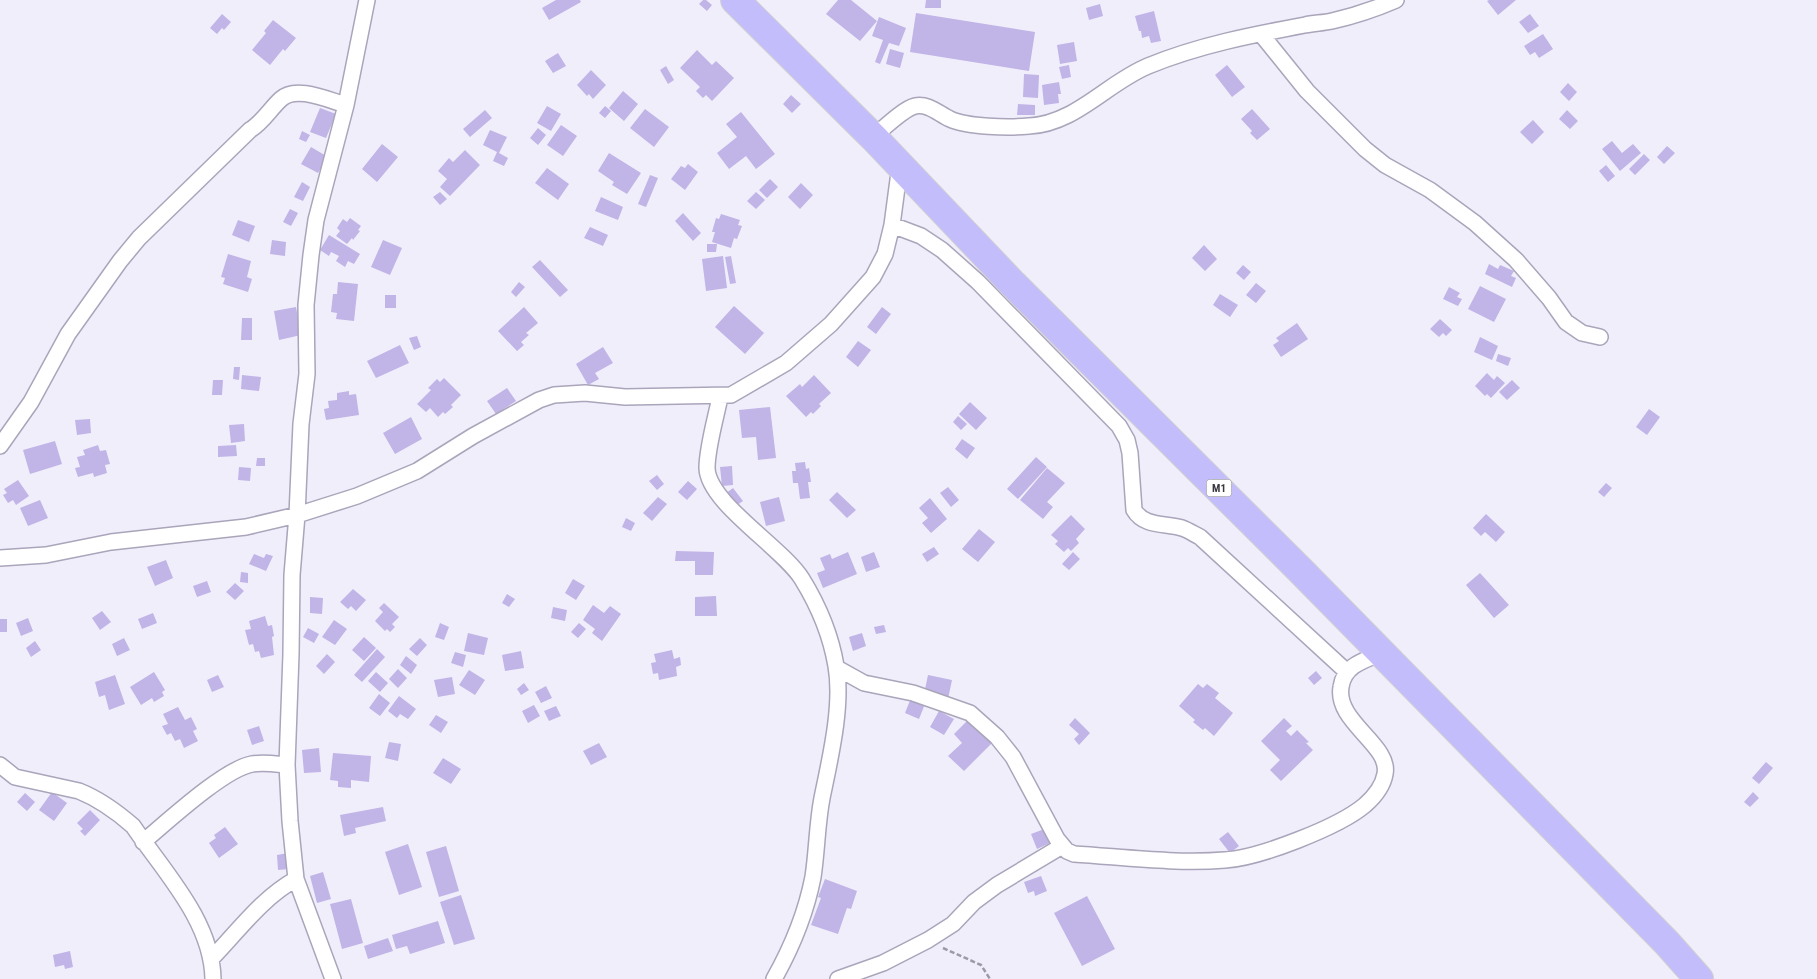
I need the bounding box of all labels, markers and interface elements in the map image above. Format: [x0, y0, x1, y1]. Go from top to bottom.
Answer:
road number: M1 [1206, 479, 1232, 496]

